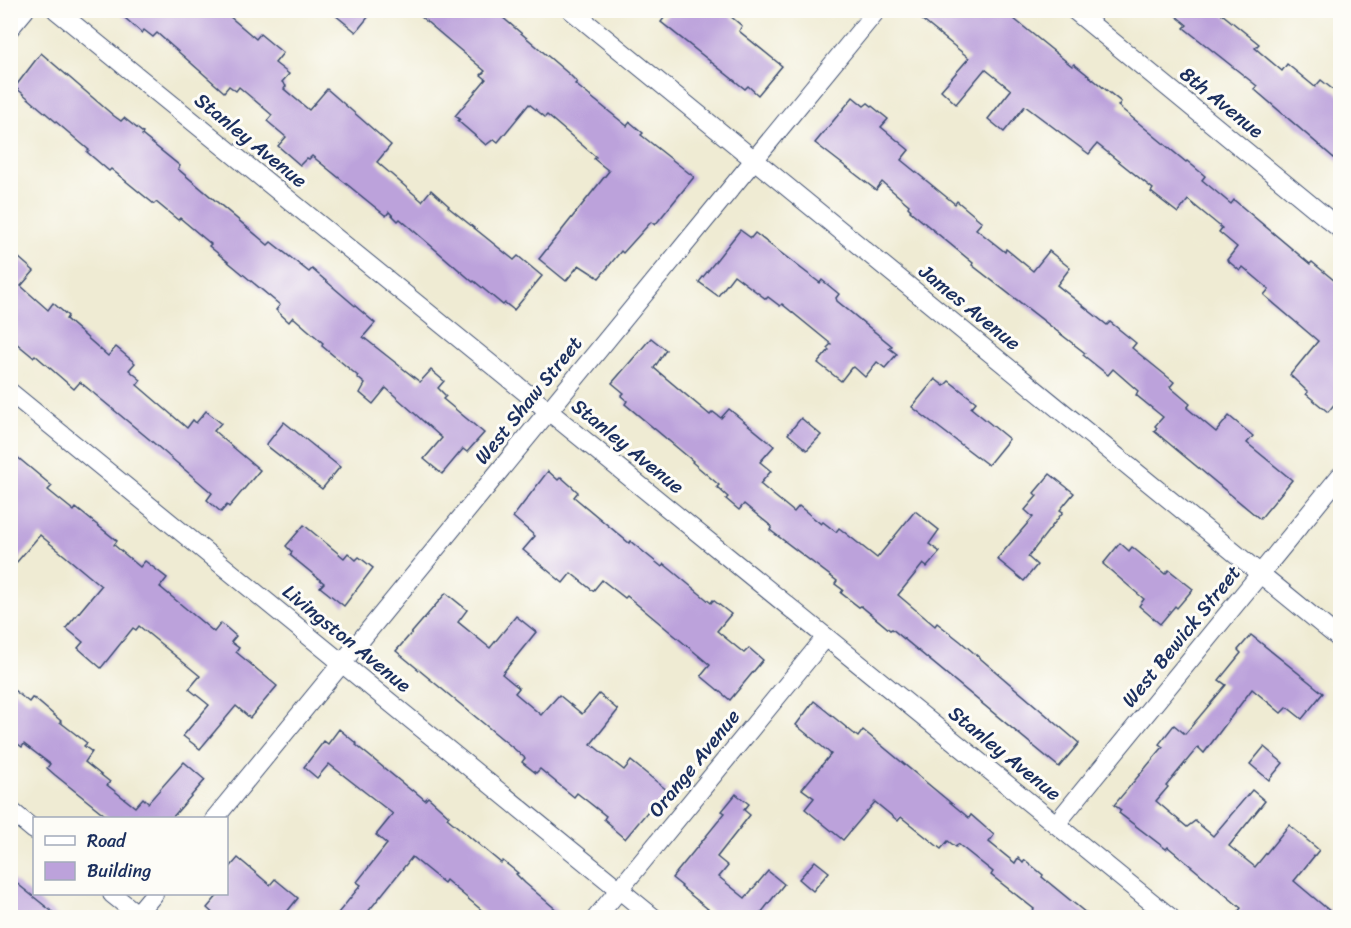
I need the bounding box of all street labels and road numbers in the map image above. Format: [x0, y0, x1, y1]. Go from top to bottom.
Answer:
street label: 8th Avenue [1172, 57, 1272, 148]
street label: Stanley Avenue [186, 83, 315, 197]
street label: James Avenue [910, 254, 1029, 360]
street label: West Shaw Street [465, 328, 592, 472]
street label: Stanley Avenue [563, 389, 692, 503]
street label: West Bewick Street [1113, 557, 1250, 715]
street label: Livingston Avenue [274, 575, 419, 702]
street label: Stanley Avenue [940, 696, 1069, 810]
street label: Orange Avenue [639, 701, 749, 825]

